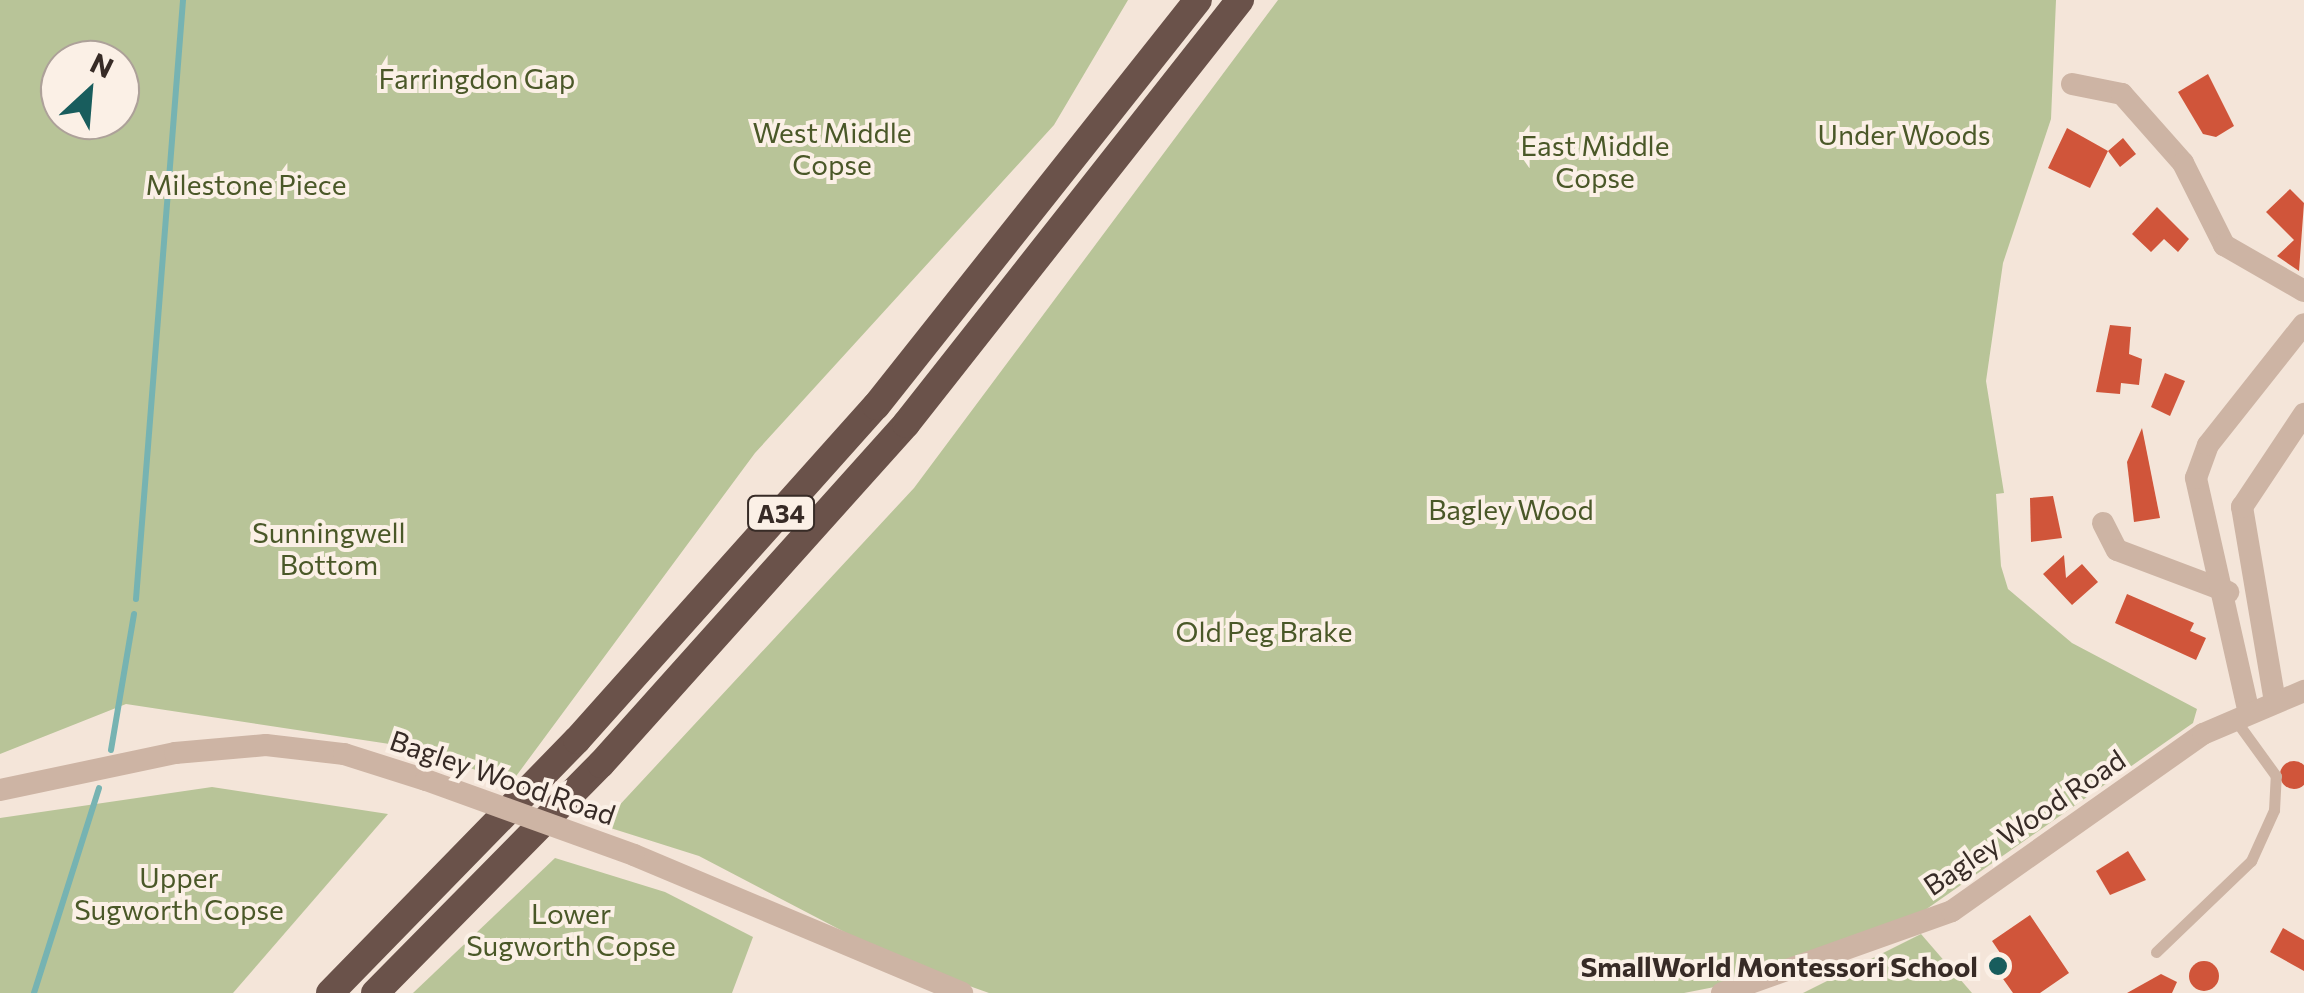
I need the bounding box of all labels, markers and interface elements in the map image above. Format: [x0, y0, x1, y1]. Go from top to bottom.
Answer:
north arrow [40, 40, 140, 140]
text: N [85, 45, 119, 85]
park label: Farringdon Gap [379, 61, 575, 95]
park label: West Middle Copse [752, 115, 912, 181]
park label: Under Woods [1818, 117, 1990, 151]
park label: East Middle Copse [1521, 128, 1669, 194]
park label: Milestone Piece [146, 167, 346, 201]
park label: Bagley Wood [1428, 492, 1594, 526]
road number: A34 [746, 493, 816, 533]
park label: Sunningwell Bottom [252, 515, 406, 581]
park label: Old Peg Brake [1176, 614, 1352, 648]
street label: Bagley Wood Road [386, 723, 620, 831]
street label: Bagley Wood Road [1917, 742, 2131, 902]
park label: Upper Sugworth Copse [74, 860, 284, 926]
park label: Lower Sugworth Copse [466, 896, 676, 962]
place label: SmallWorld Montessori School [1580, 949, 1978, 983]
marker: SmallWorld Montessori School [1987, 955, 2009, 977]

